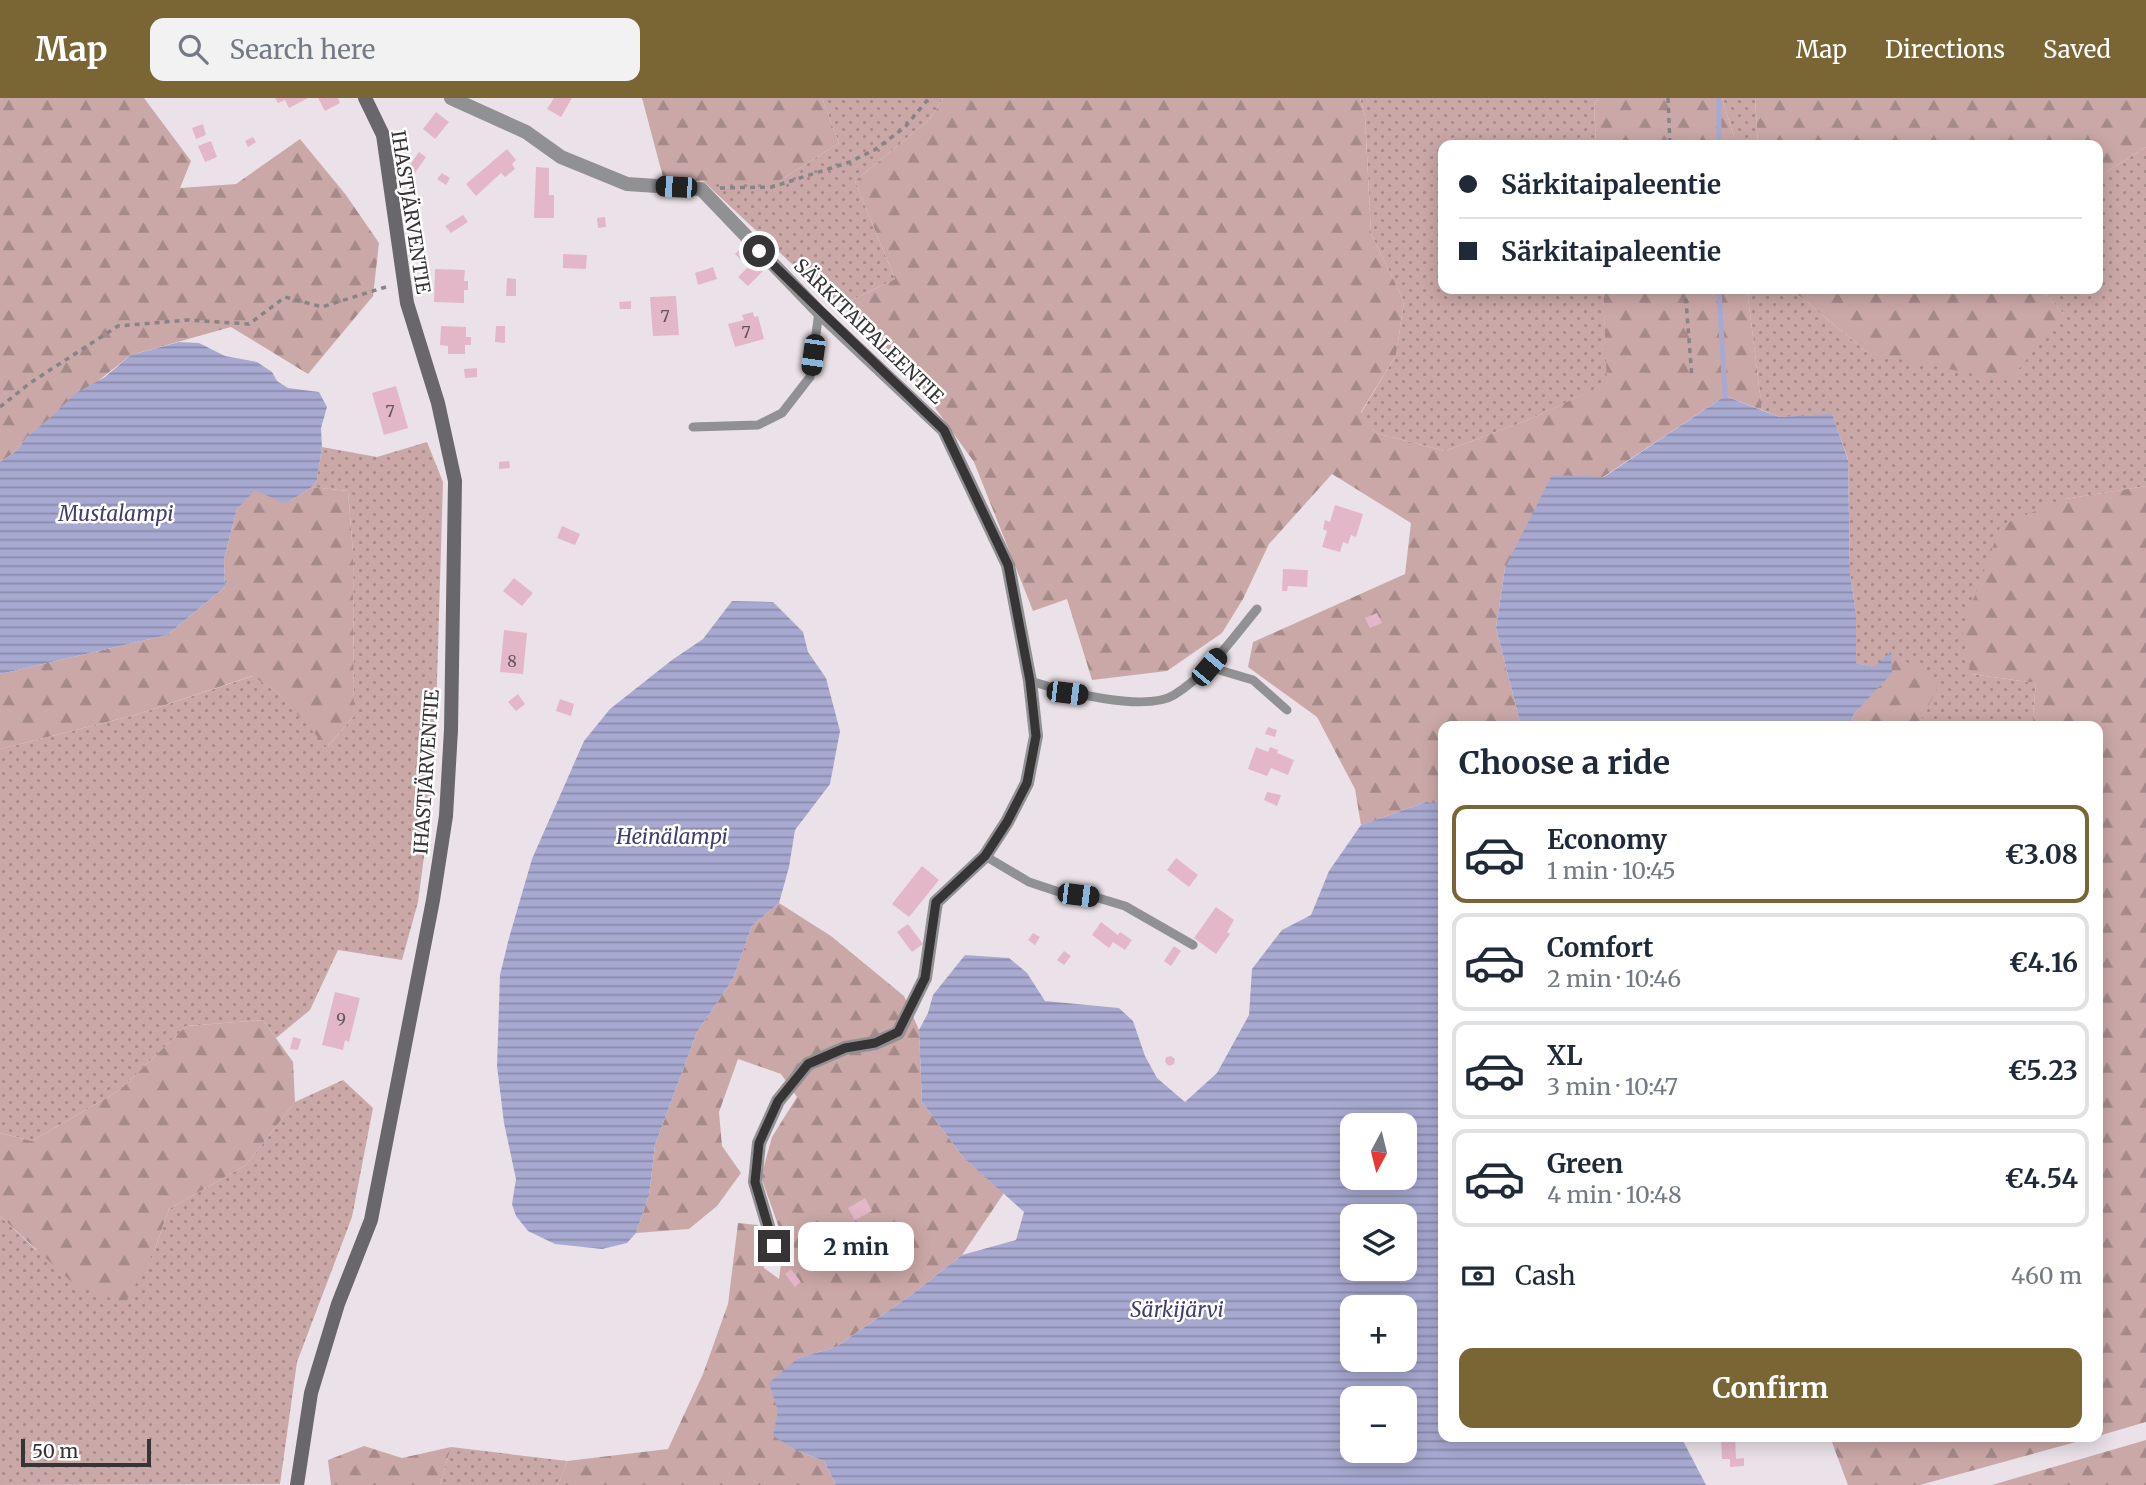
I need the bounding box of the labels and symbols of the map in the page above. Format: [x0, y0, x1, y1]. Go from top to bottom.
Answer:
street label: IHASTJÄRVENTIE [386, 128, 436, 296]
car [655, 175, 698, 199]
route start [743, 235, 775, 267]
street label: SÄRKITAIPALEENTIE [789, 253, 949, 409]
house number: 7 [660, 306, 670, 326]
house number: 7 [741, 322, 751, 342]
car [800, 333, 827, 377]
house number: 7 [385, 401, 395, 421]
water label: Mustalampi [58, 500, 173, 527]
car [1188, 644, 1231, 690]
house number: 8 [507, 651, 517, 671]
car [1045, 680, 1090, 706]
street label: IHASTJÄRVENTIE [408, 689, 444, 855]
water label: Heinälampi [615, 823, 728, 850]
car [1056, 882, 1101, 908]
house number: 9 [336, 1009, 346, 1029]
north arrow [1340, 1113, 1418, 1190]
callout: 2 min [798, 1222, 914, 1270]
route end [758, 1230, 790, 1262]
water label: Särkijärvi [1130, 1296, 1224, 1323]
scale bar [21, 1436, 150, 1468]

